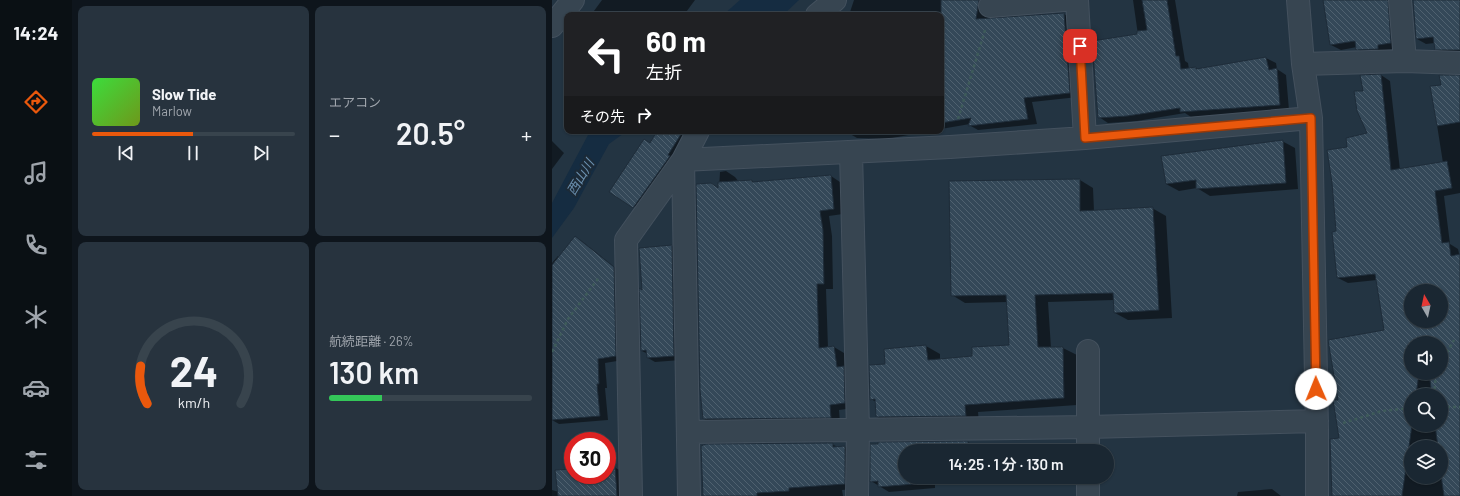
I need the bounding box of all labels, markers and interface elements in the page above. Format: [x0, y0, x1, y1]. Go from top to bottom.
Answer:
text: 14:24 [14, 22, 58, 44]
text: 60 m [646, 24, 706, 58]
icon: left [580, 28, 632, 80]
pin [1063, 29, 1097, 63]
icon: arrive [1069, 35, 1091, 57]
text: 左折 [646, 61, 682, 83]
text: Slow Tide [152, 85, 216, 103]
icon: directions [22, 88, 50, 116]
text: エアコン [329, 94, 381, 110]
text: Marlow [152, 103, 192, 119]
icon: right [633, 104, 655, 126]
text: その先 [580, 107, 625, 125]
text: 20.5° [396, 115, 465, 151]
text: − [329, 121, 340, 147]
text: + [521, 121, 532, 147]
icon: previous [115, 142, 137, 164]
icon: pause [182, 142, 204, 164]
icon: next [250, 142, 272, 164]
water label: 西山川 [563, 154, 598, 198]
icon: music [22, 159, 50, 187]
icon: phone [22, 231, 50, 259]
north arrow [1404, 284, 1448, 328]
map controls [1404, 284, 1448, 484]
icon: climate [22, 303, 50, 331]
text: 航続距離 · 26% [329, 333, 414, 349]
button: sound [1404, 336, 1448, 380]
text: 24 [169, 345, 218, 395]
text: 130 km [329, 354, 419, 390]
position arrow [1295, 368, 1337, 410]
icon: car [22, 374, 50, 402]
button: search [1404, 388, 1448, 432]
text: km/h [177, 394, 210, 411]
speed limit sign: 30 [564, 432, 616, 484]
button: layers [1404, 440, 1448, 484]
icon: filters [22, 446, 50, 474]
text: 14:25 · 1 分 · 130 m [949, 455, 1063, 473]

